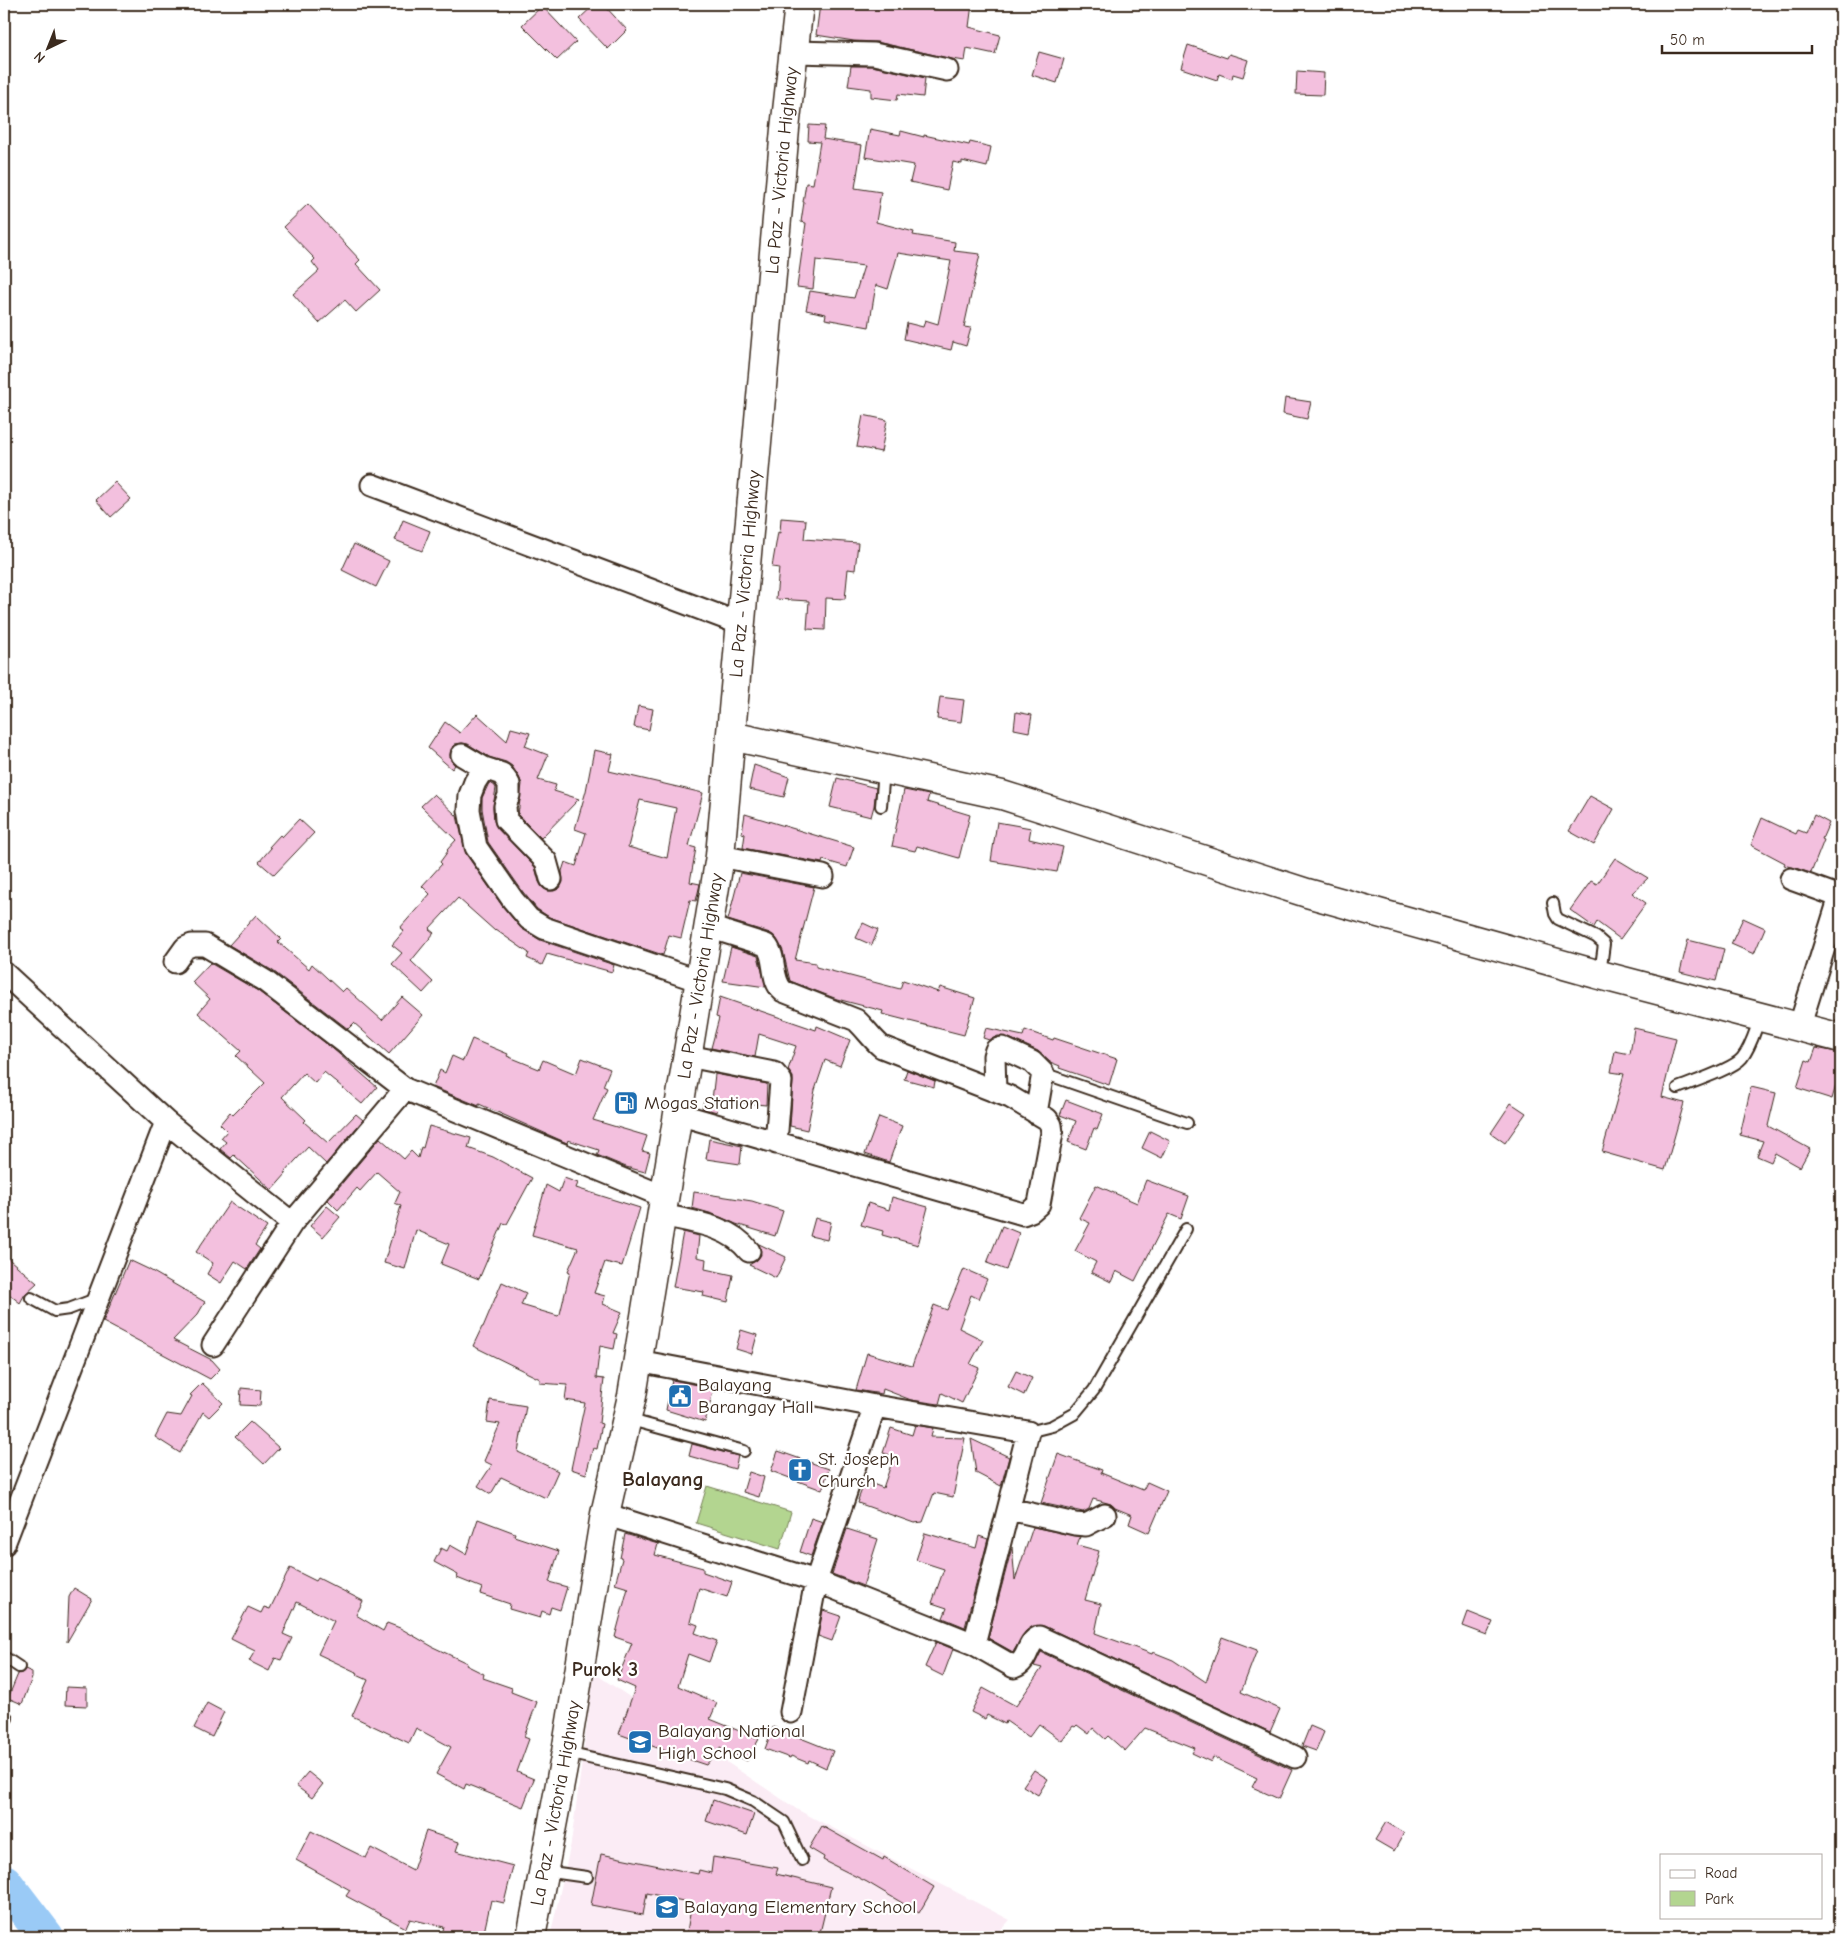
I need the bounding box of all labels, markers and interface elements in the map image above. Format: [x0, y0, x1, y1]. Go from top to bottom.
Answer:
north arrow [22, 22, 72, 72]
scale bar [1662, 22, 1812, 54]
text: 50 m [1670, 31, 1705, 49]
text: N [30, 48, 49, 66]
street label: La Paz - Victoria Highway [761, 65, 803, 275]
street label: La Paz - Victoria Highway [725, 469, 765, 678]
street label: La Paz - Victoria Highway [673, 871, 728, 1080]
fuel station icon: Mogas Station [613, 1090, 639, 1116]
place label: Mogas Station [644, 1092, 760, 1114]
place label: Balayang Barangay Hall [698, 1374, 814, 1418]
public building icon: Balayang Barangay Hall [667, 1383, 693, 1409]
place label: St. Joseph Church [818, 1448, 899, 1492]
church icon: St. Joseph Church [787, 1457, 813, 1483]
district label: Balayang [622, 1467, 704, 1491]
district label: Purok 3 [572, 1658, 638, 1681]
street label: La Paz - Victoria Highway [526, 1699, 585, 1908]
place label: Balayang National High School [658, 1720, 805, 1764]
school or university icon: Balayang National High School [627, 1729, 653, 1755]
legend [1660, 1854, 1822, 1918]
text: Road [1705, 1864, 1737, 1882]
text: Park [1705, 1890, 1734, 1908]
school or university icon: Balayang Elementary School [654, 1894, 680, 1920]
place label: Balayang Elementary School [684, 1896, 917, 1918]

